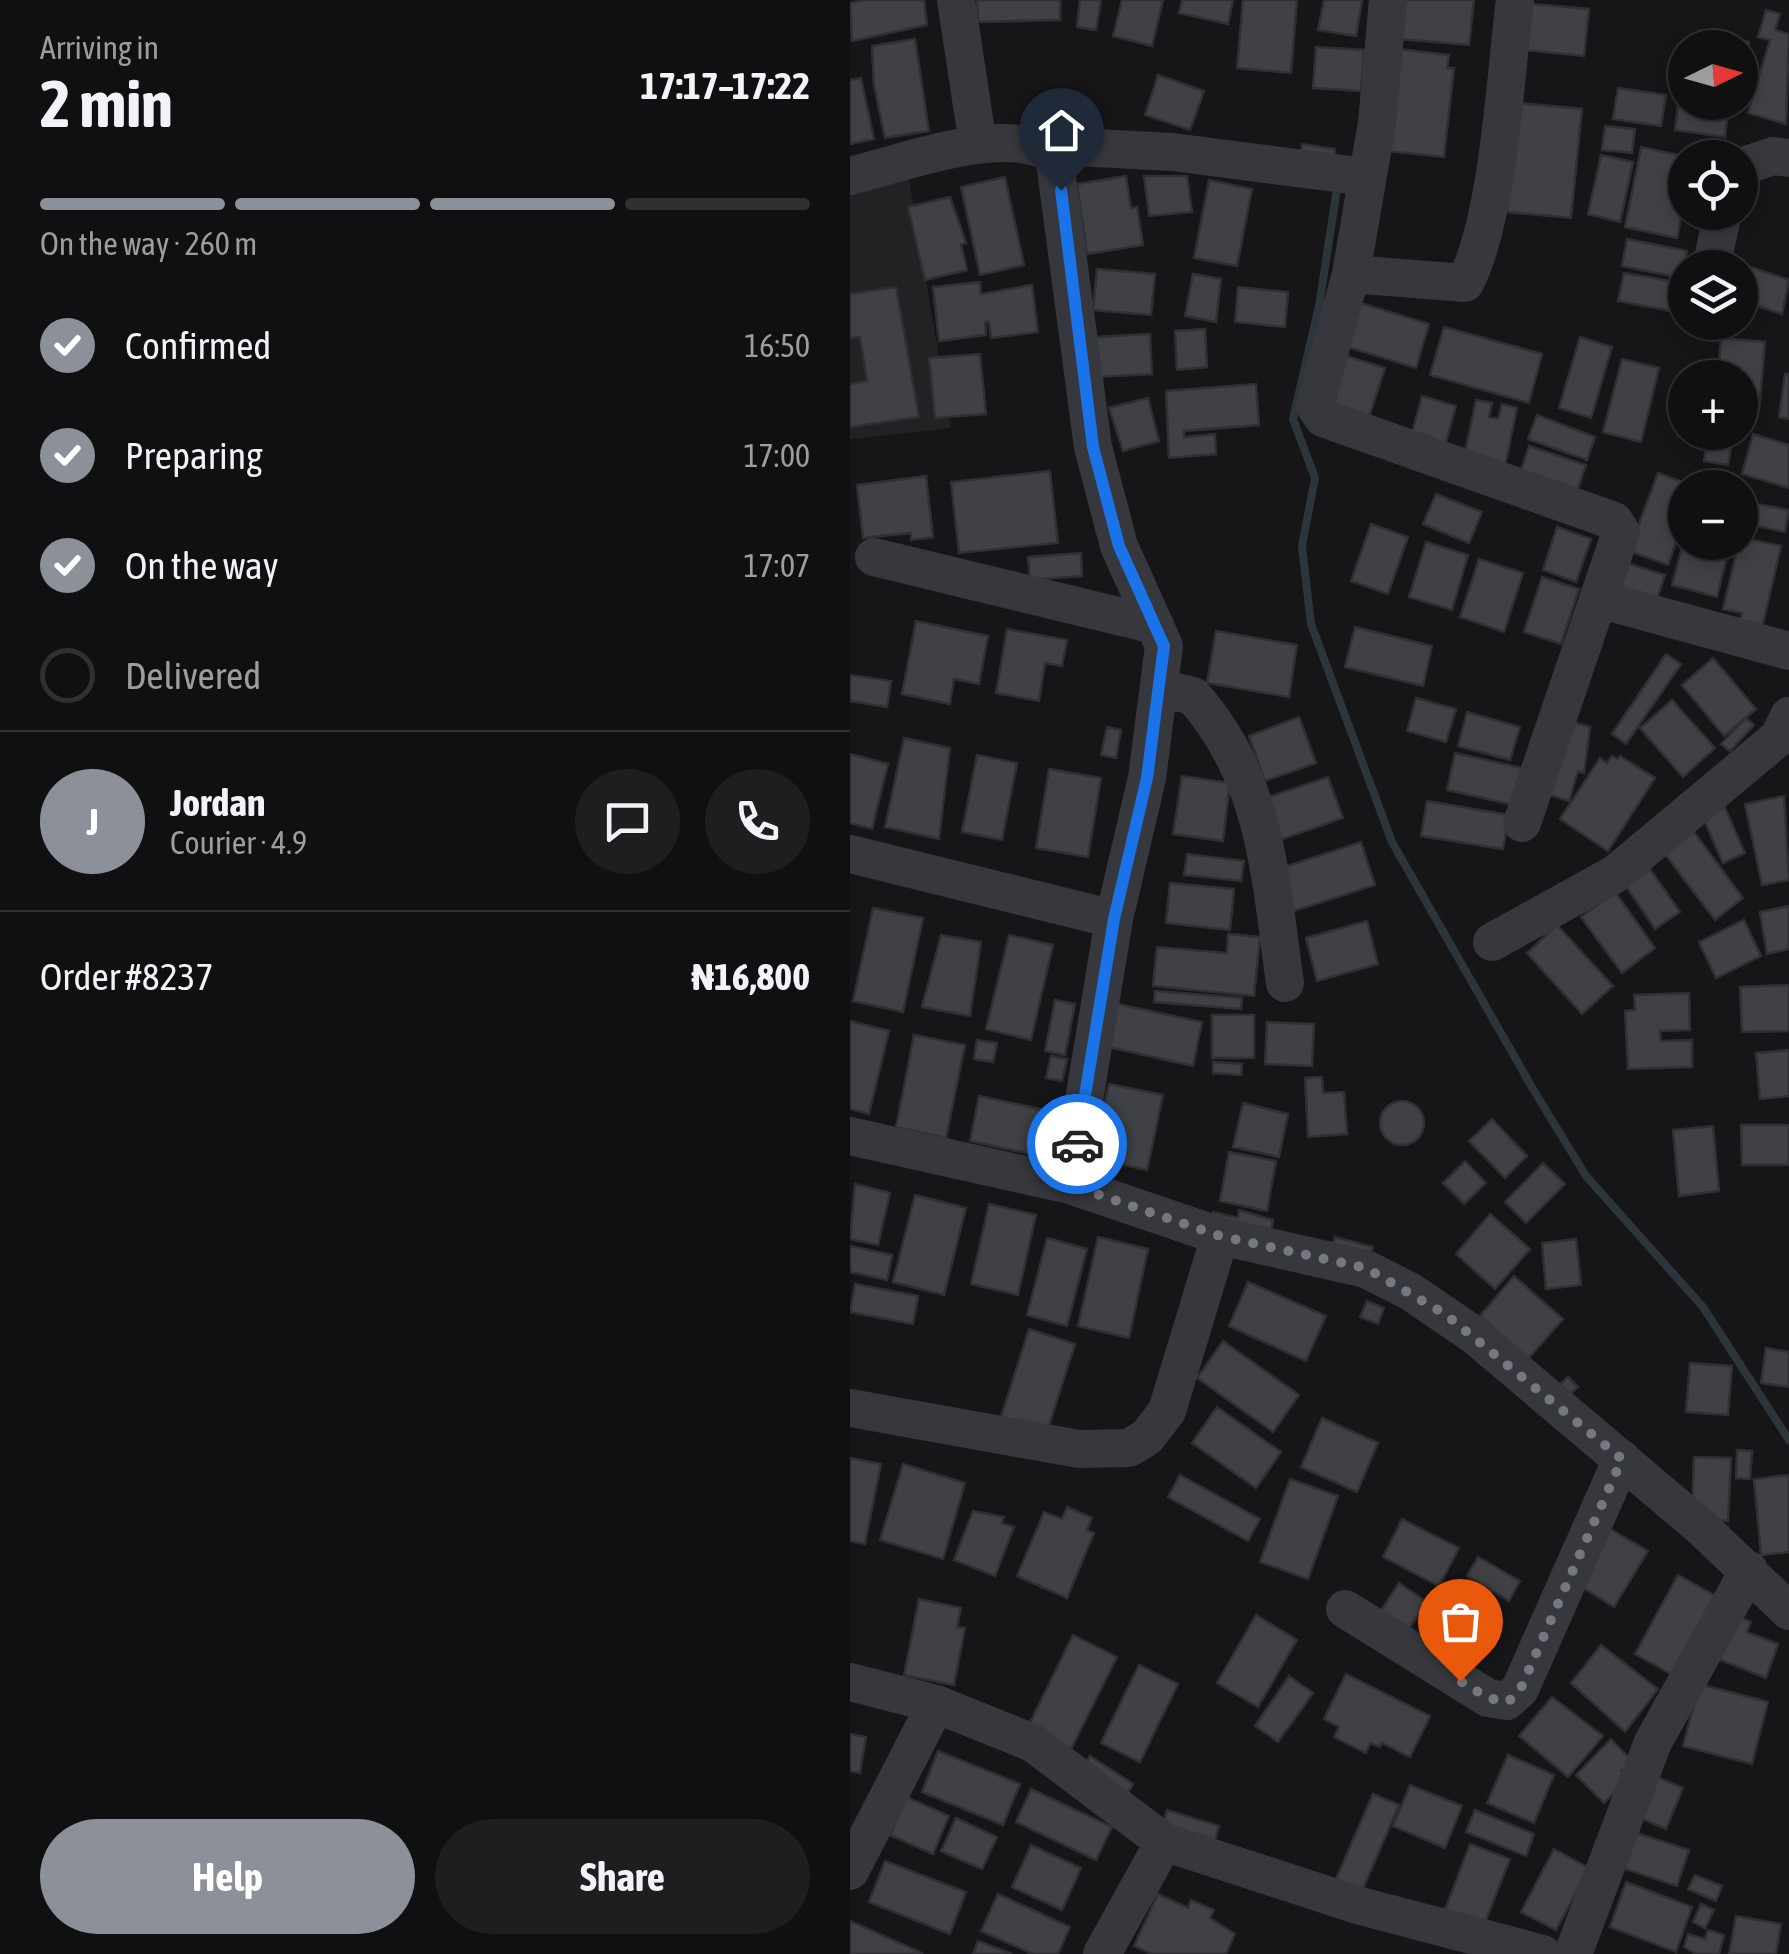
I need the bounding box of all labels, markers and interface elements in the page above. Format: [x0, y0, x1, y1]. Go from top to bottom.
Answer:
text: Arriving in [40, 29, 159, 66]
north arrow [1668, 30, 1758, 120]
map controls [1668, 30, 1758, 560]
text: 17:17–17:22 [640, 64, 810, 107]
text: 2 min [40, 66, 173, 141]
pin [1019, 88, 1104, 191]
icon: home [1034, 103, 1089, 158]
button: locate [1668, 140, 1758, 230]
text: On the way · 260 m [40, 225, 257, 262]
button: layers [1668, 250, 1758, 340]
icon: check [40, 318, 95, 373]
text: Confirmed [125, 324, 271, 367]
text: 16:50 [744, 327, 810, 364]
button: + [1668, 360, 1758, 450]
icon: check [40, 428, 95, 483]
text: Preparing [125, 434, 263, 477]
text: 17:00 [744, 437, 810, 474]
button: − [1668, 470, 1758, 560]
icon: check [40, 538, 95, 593]
text: On the way [125, 544, 278, 587]
text: 17:07 [744, 547, 810, 584]
text: Delivered [125, 654, 261, 697]
button: chat [575, 769, 680, 874]
button: phone [705, 769, 810, 874]
text: Jordan [170, 781, 265, 824]
text: J [86, 800, 99, 843]
text: Courier · 4.9 [170, 824, 307, 861]
text: Order #8237 [40, 955, 213, 998]
text: ₦16,800 [692, 955, 810, 998]
courier [1027, 1094, 1127, 1194]
icon: car [1050, 1117, 1105, 1172]
pin [1418, 1579, 1503, 1682]
icon: bag [1433, 1594, 1488, 1649]
button: Help [40, 1819, 415, 1934]
button: Share [435, 1819, 810, 1934]

